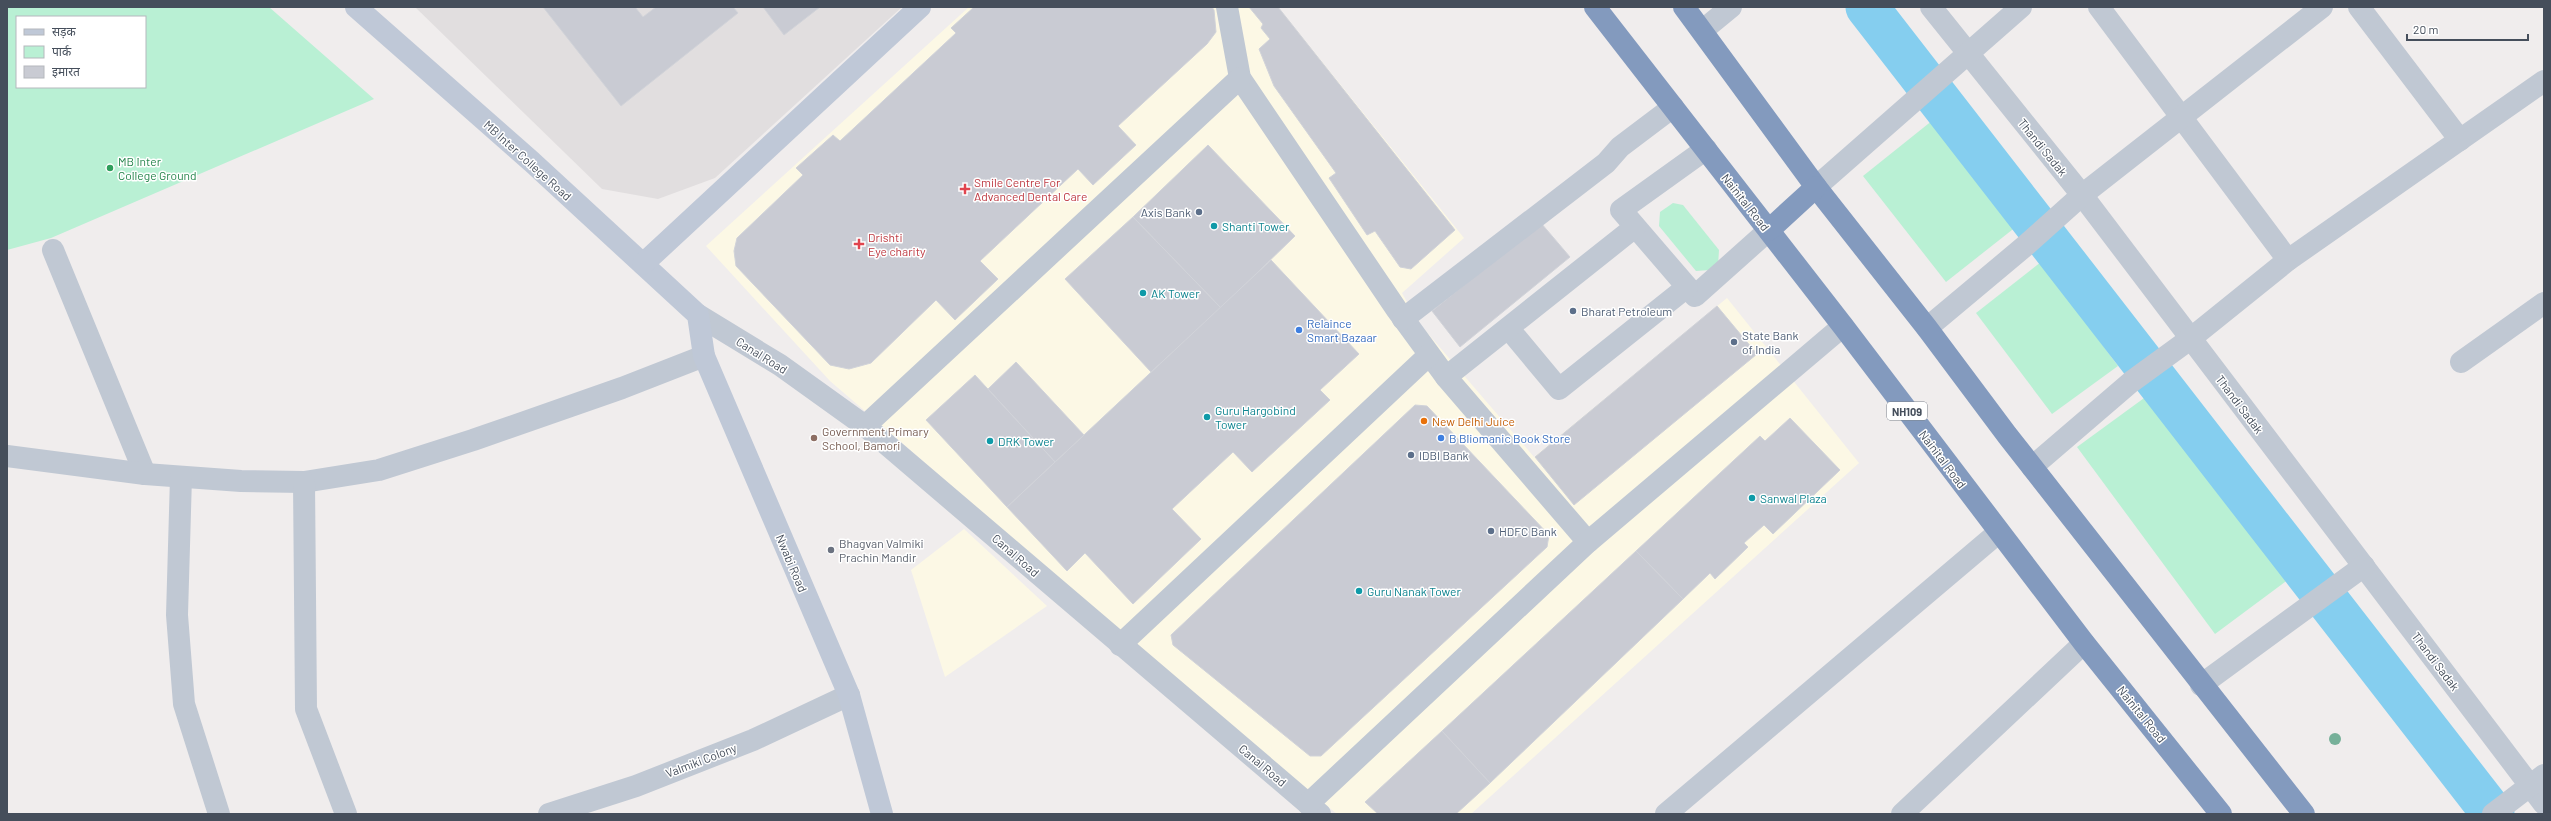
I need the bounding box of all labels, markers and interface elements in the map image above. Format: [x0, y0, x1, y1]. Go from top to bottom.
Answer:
legend [16, 16, 146, 88]
scale bar [2407, 16, 2528, 42]
text: 20 m [2413, 22, 2439, 36]
text: सड़क [52, 24, 77, 39]
text: पार्क [52, 44, 72, 58]
text: इमारत [52, 64, 81, 79]
street label: Thandi Sadak [2016, 116, 2070, 178]
street label: MB Inter College Road [481, 117, 575, 203]
place label: MB Inter College Ground [118, 154, 197, 182]
marker: MB Inter College Ground [105, 163, 115, 173]
street label: Nainital Road [1719, 170, 1773, 234]
place label: Smile Centre For Advanced Dental Care [974, 175, 1087, 203]
marker: Smile Centre For Advanced Dental Care [959, 183, 971, 195]
place label: Axis Bank [1141, 205, 1191, 219]
marker: Axis Bank [1194, 207, 1204, 217]
place label: Shanti Tower [1222, 219, 1290, 233]
marker: Shanti Tower [1209, 221, 1219, 231]
place label: Drishti Eye charity [868, 230, 926, 258]
marker: Drishti Eye charity [853, 238, 865, 250]
place label: AK Tower [1151, 286, 1200, 300]
marker: AK Tower [1138, 288, 1148, 298]
place label: Bharat Petroleum [1581, 304, 1672, 318]
marker: Bharat Petroleum [1568, 306, 1578, 316]
place label: Relaince Smart Bazaar [1307, 316, 1378, 344]
marker: Relaince Smart Bazaar [1294, 325, 1304, 335]
place label: State Bank of India [1742, 328, 1799, 356]
street label: Canal Road [734, 334, 790, 376]
marker: State Bank of India [1729, 337, 1739, 347]
street label: Thandi Sadak [2213, 372, 2267, 436]
road number: NH109 [1887, 402, 1927, 420]
place label: Guru Hargobind Tower [1215, 403, 1296, 431]
marker: Guru Hargobind Tower [1202, 412, 1212, 422]
place label: New Delhi Juice [1432, 414, 1515, 428]
marker: New Delhi Juice [1419, 416, 1429, 426]
place label: Government Primary School, Bamori [822, 424, 929, 452]
street label: Nainital Road [1917, 427, 1969, 491]
place label: B Bliomanic Book Store [1449, 431, 1571, 445]
marker: Government Primary School, Bamori [809, 433, 819, 443]
marker: B Bliomanic Book Store [1436, 433, 1446, 443]
place label: DRK Tower [998, 434, 1055, 448]
marker: DRK Tower [985, 436, 995, 446]
place label: IDBI Bank [1419, 448, 1469, 462]
marker: IDBI Bank [1406, 450, 1416, 460]
place label: Sanwal Plaza [1760, 491, 1827, 505]
marker: Sanwal Plaza [1747, 493, 1757, 503]
place label: HDFC Bank [1499, 524, 1557, 538]
marker: HDFC Bank [1486, 526, 1496, 536]
street label: Canal Road [990, 531, 1042, 579]
street label: Nwabi Road [774, 532, 810, 594]
place label: Bhagvan Valmiki Prachin Mandir [839, 536, 924, 564]
marker: Bhagvan Valmiki Prachin Mandir [826, 545, 836, 555]
place label: Guru Nanak Tower [1367, 584, 1461, 598]
marker: Guru Nanak Tower [1354, 586, 1364, 596]
street label: Thandi Sadak [2409, 629, 2463, 693]
street label: Nainital Road [2115, 683, 2169, 745]
street label: Valmiki Colony [664, 740, 739, 780]
street label: Canal Road [1236, 741, 1290, 789]

